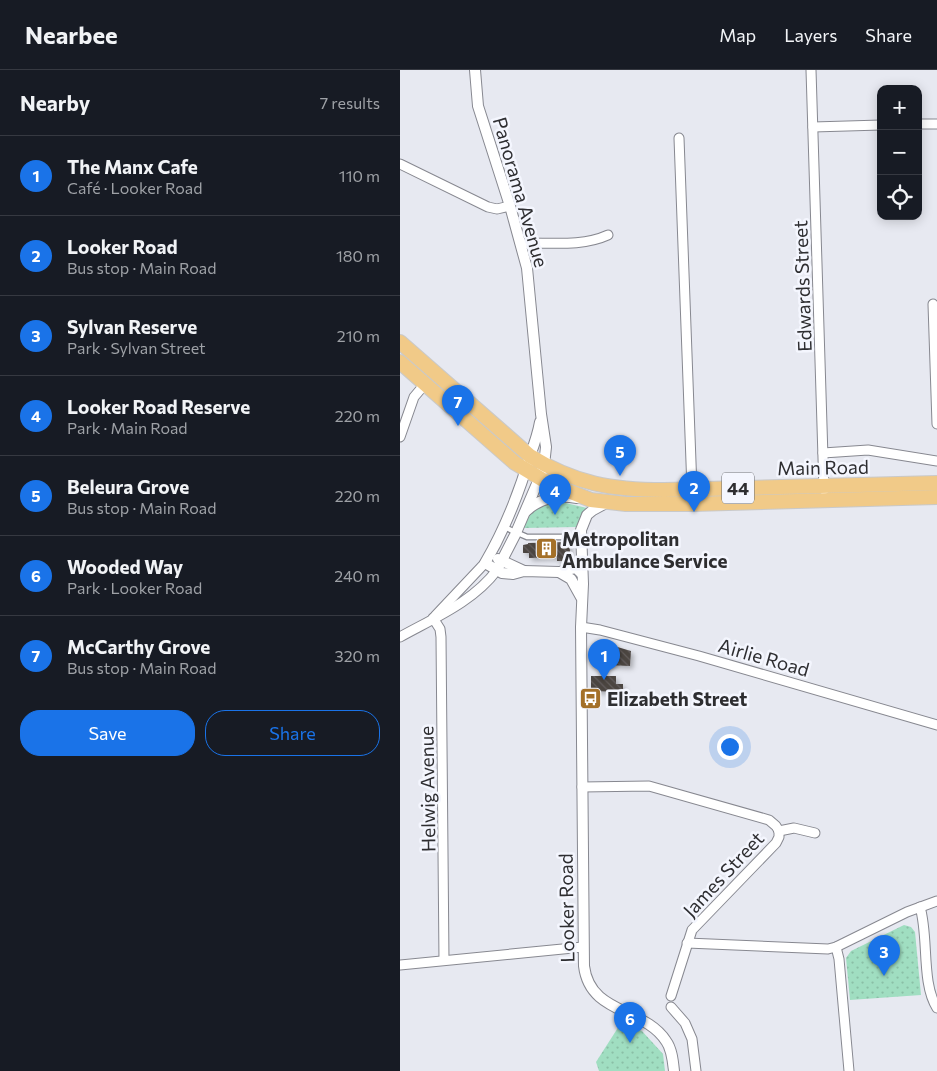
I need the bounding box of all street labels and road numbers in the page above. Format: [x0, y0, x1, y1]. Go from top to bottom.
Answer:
street label: Panorama Avenue [489, 114, 553, 270]
street label: Edwards Street [788, 220, 816, 352]
street label: Main Road [777, 455, 869, 479]
road number: 44 [722, 472, 754, 503]
street label: Airlie Road [716, 633, 812, 681]
street label: Helwig Avenue [414, 726, 440, 852]
street label: James Street [678, 826, 768, 921]
street label: Looker Road [554, 853, 578, 963]

